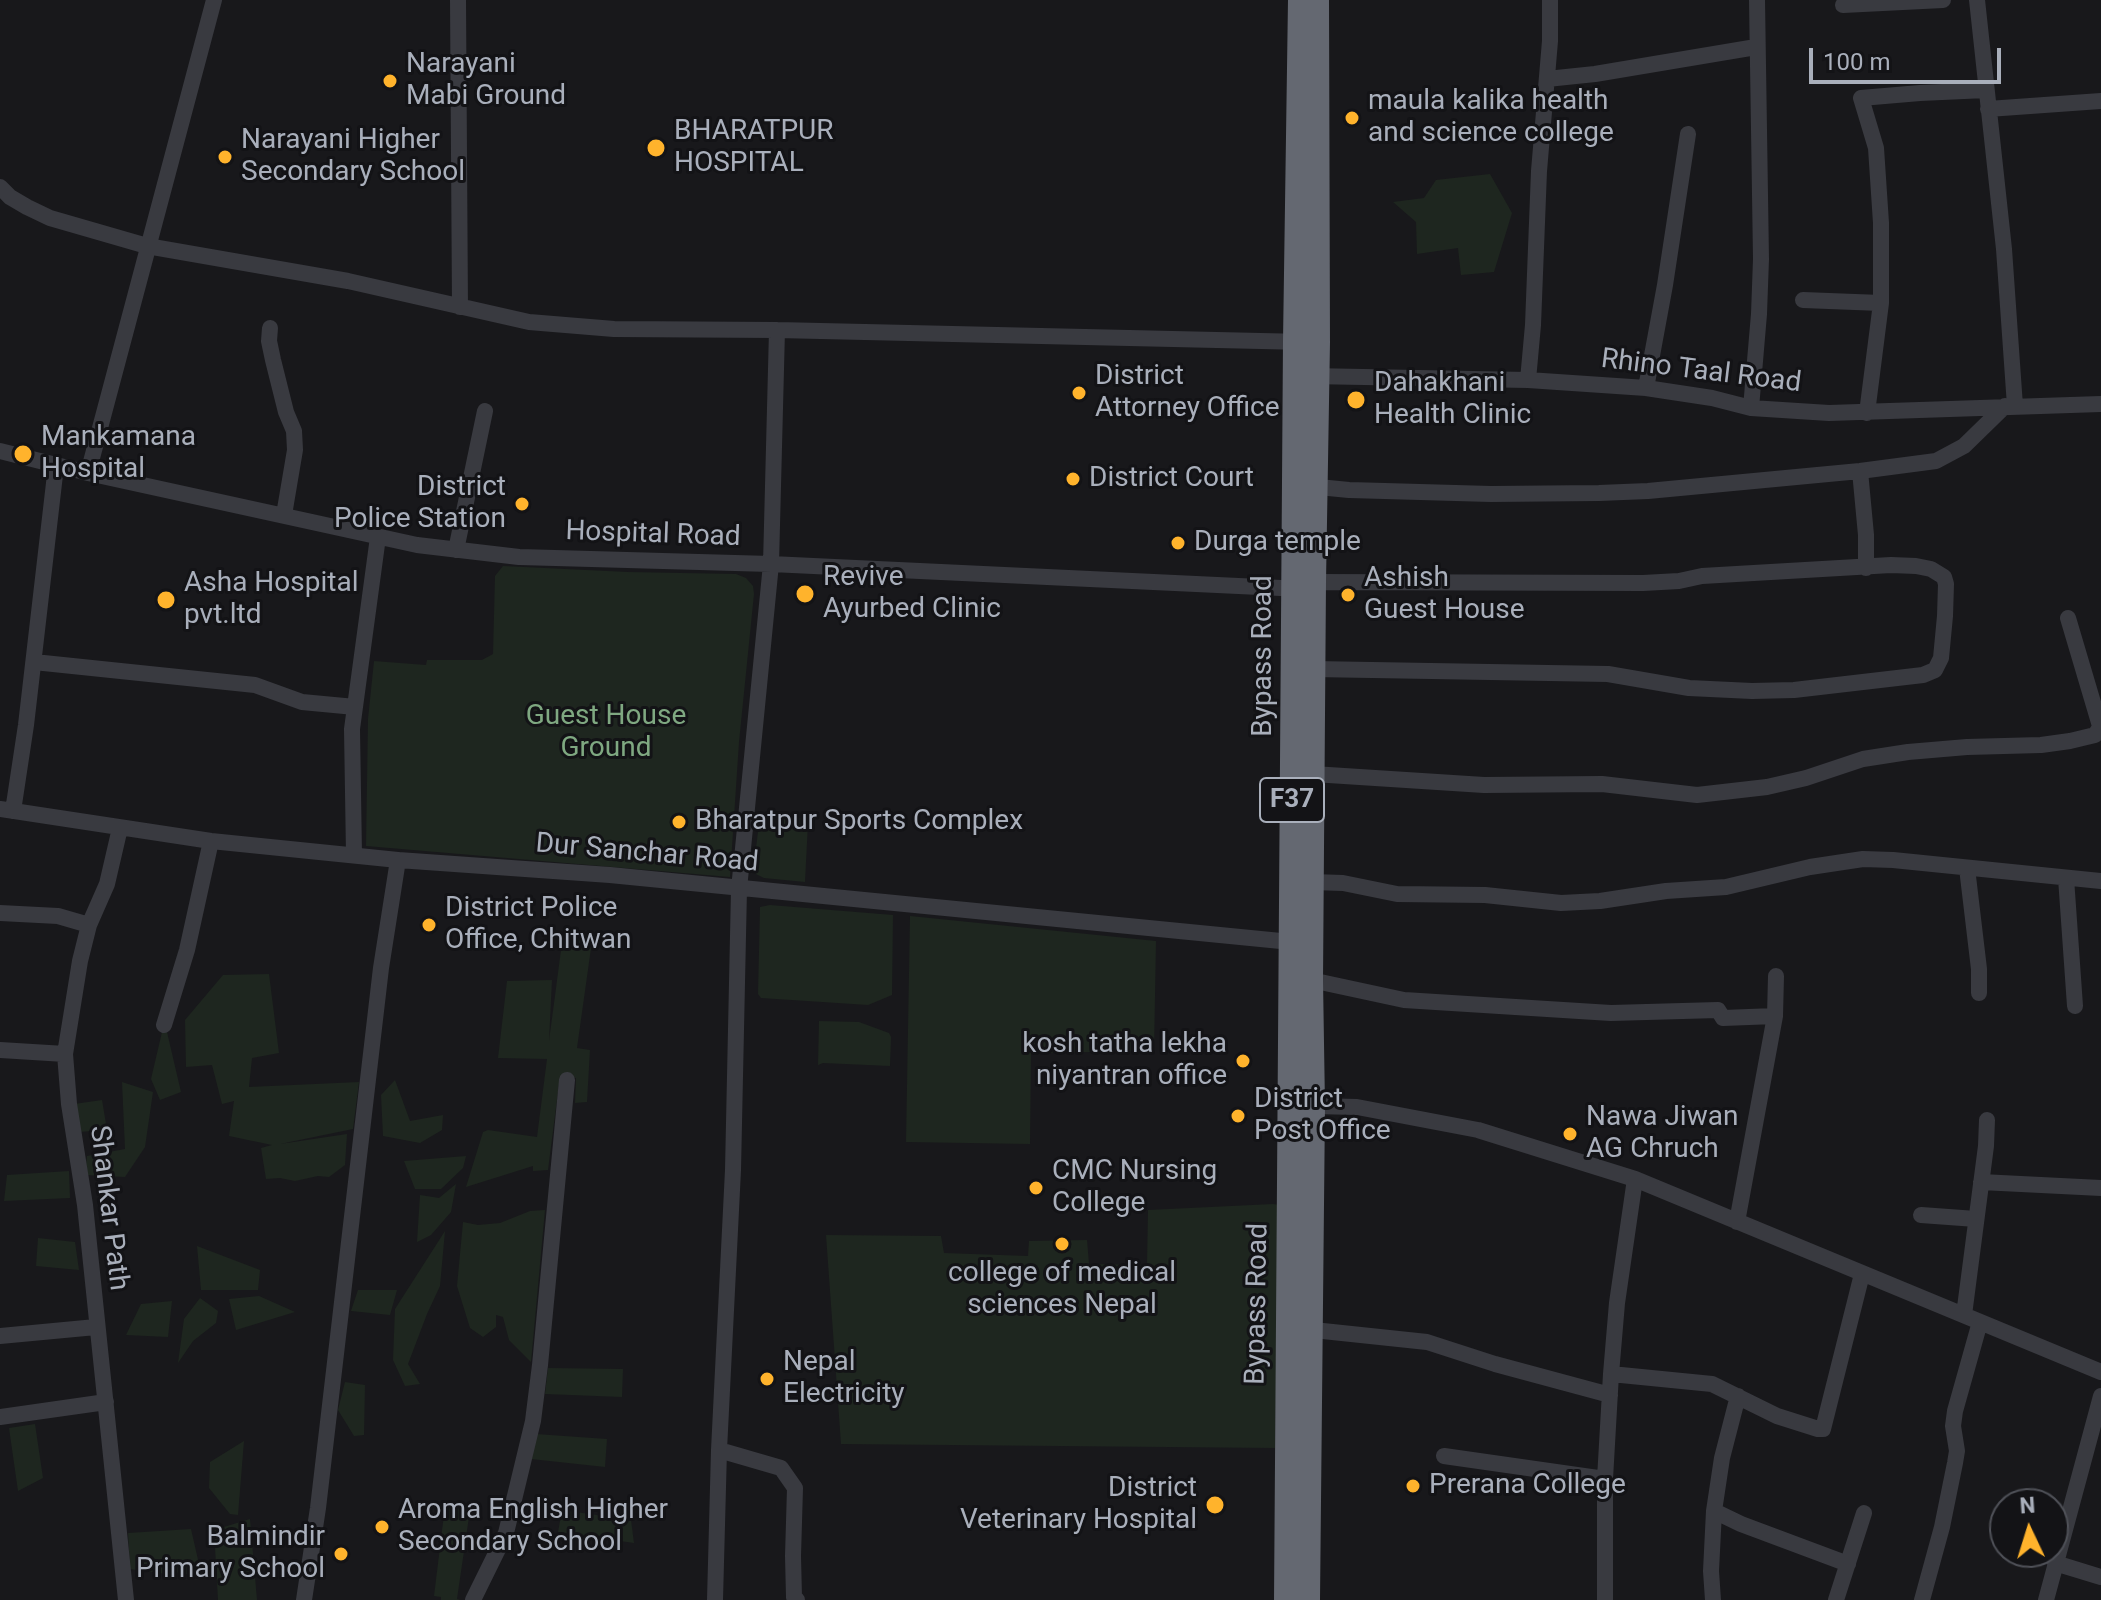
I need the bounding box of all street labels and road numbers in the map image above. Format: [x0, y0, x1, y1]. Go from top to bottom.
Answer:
street label: Rhino Taal Road [1599, 343, 1803, 401]
street label: Hospital Road [565, 515, 741, 555]
street label: Bypass Road [1247, 575, 1281, 737]
road number: F37 [1260, 778, 1324, 822]
street label: Dur Sanchar Road [534, 828, 760, 880]
street label: Shankar Path [81, 1124, 135, 1292]
street label: Bypass Road [1240, 1223, 1276, 1385]

